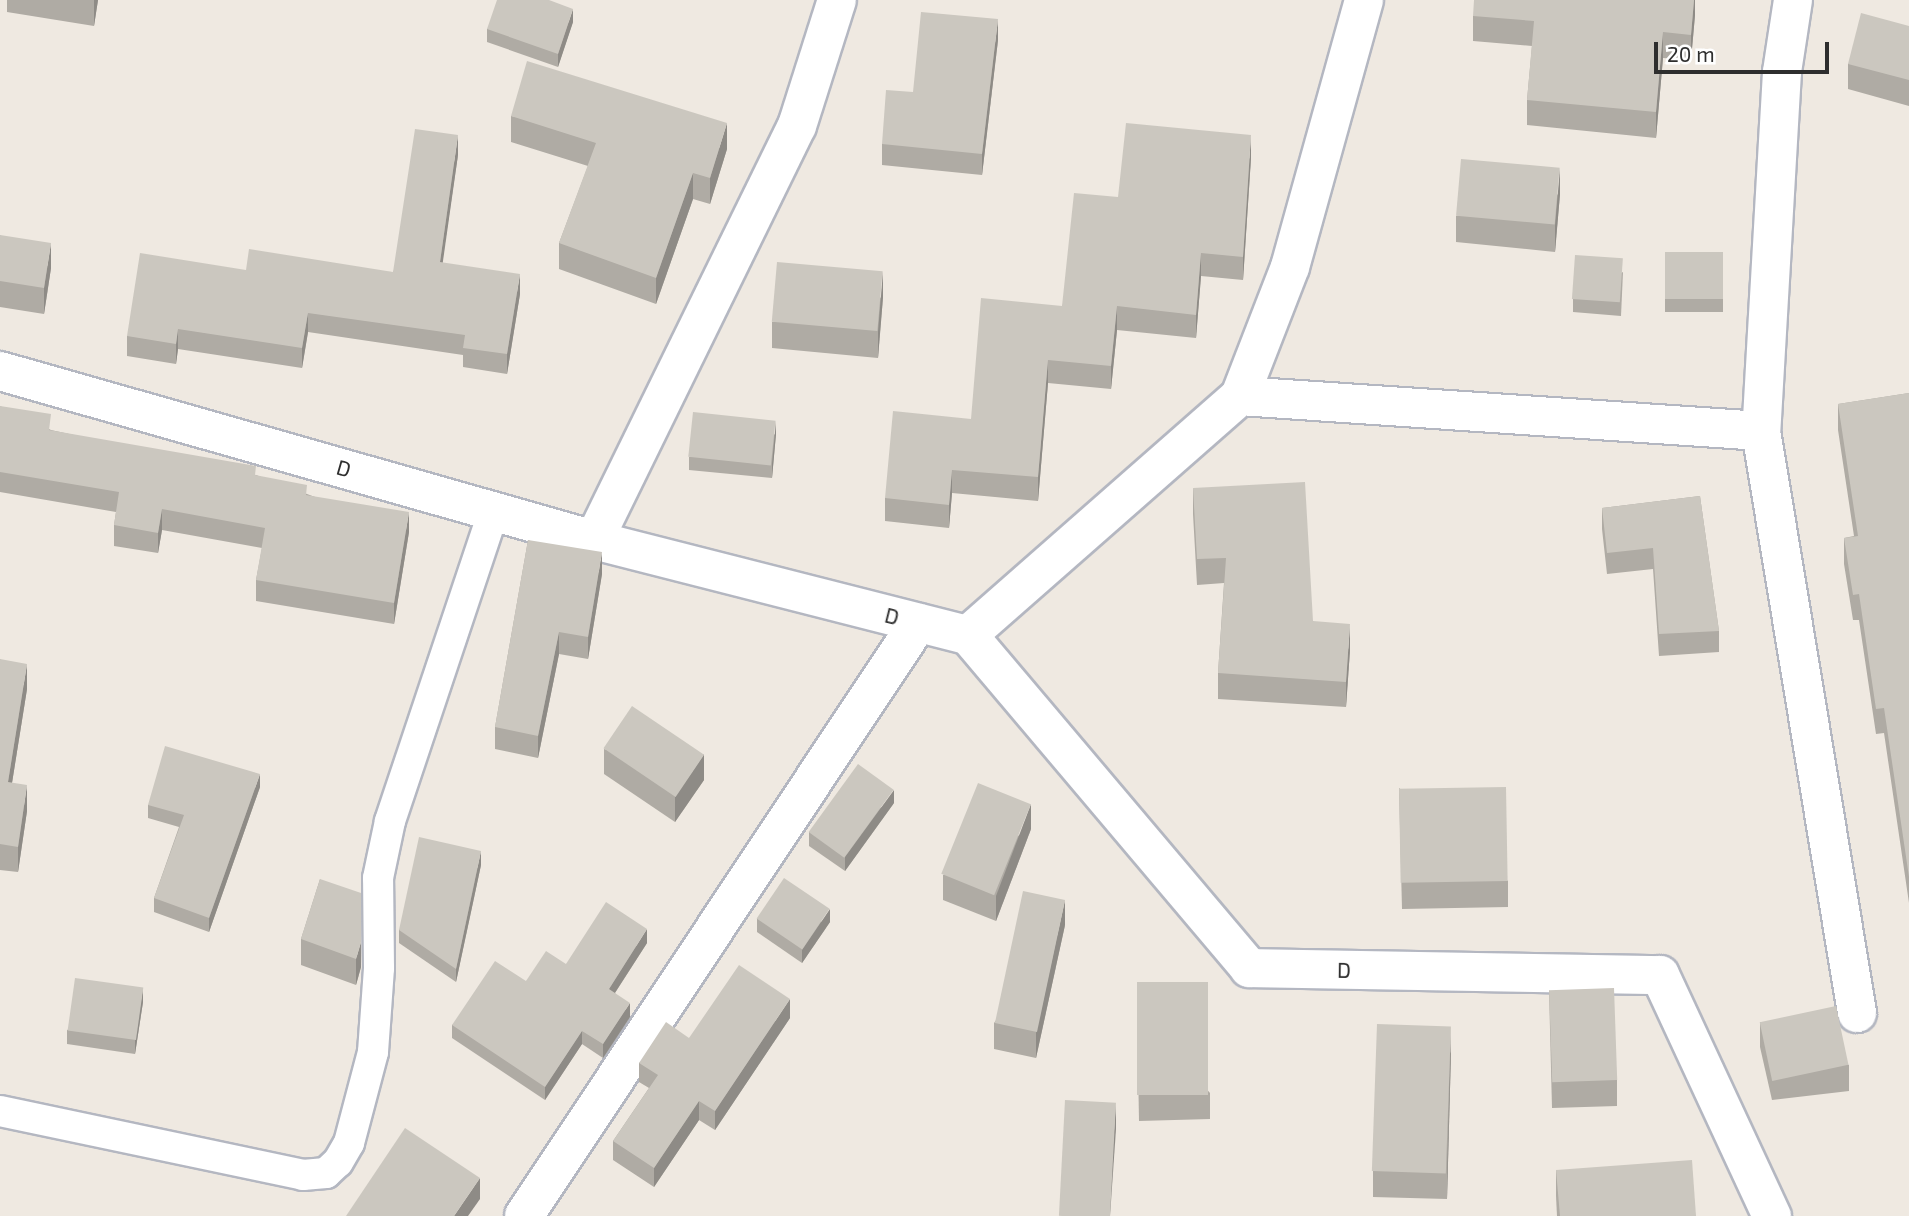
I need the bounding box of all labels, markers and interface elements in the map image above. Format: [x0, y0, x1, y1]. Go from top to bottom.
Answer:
scale bar [1657, 28, 1832, 72]
text: 20 m [1667, 41, 1715, 66]
street label: D [334, 454, 354, 482]
street label: D [882, 602, 902, 630]
street label: D [1337, 957, 1351, 983]

